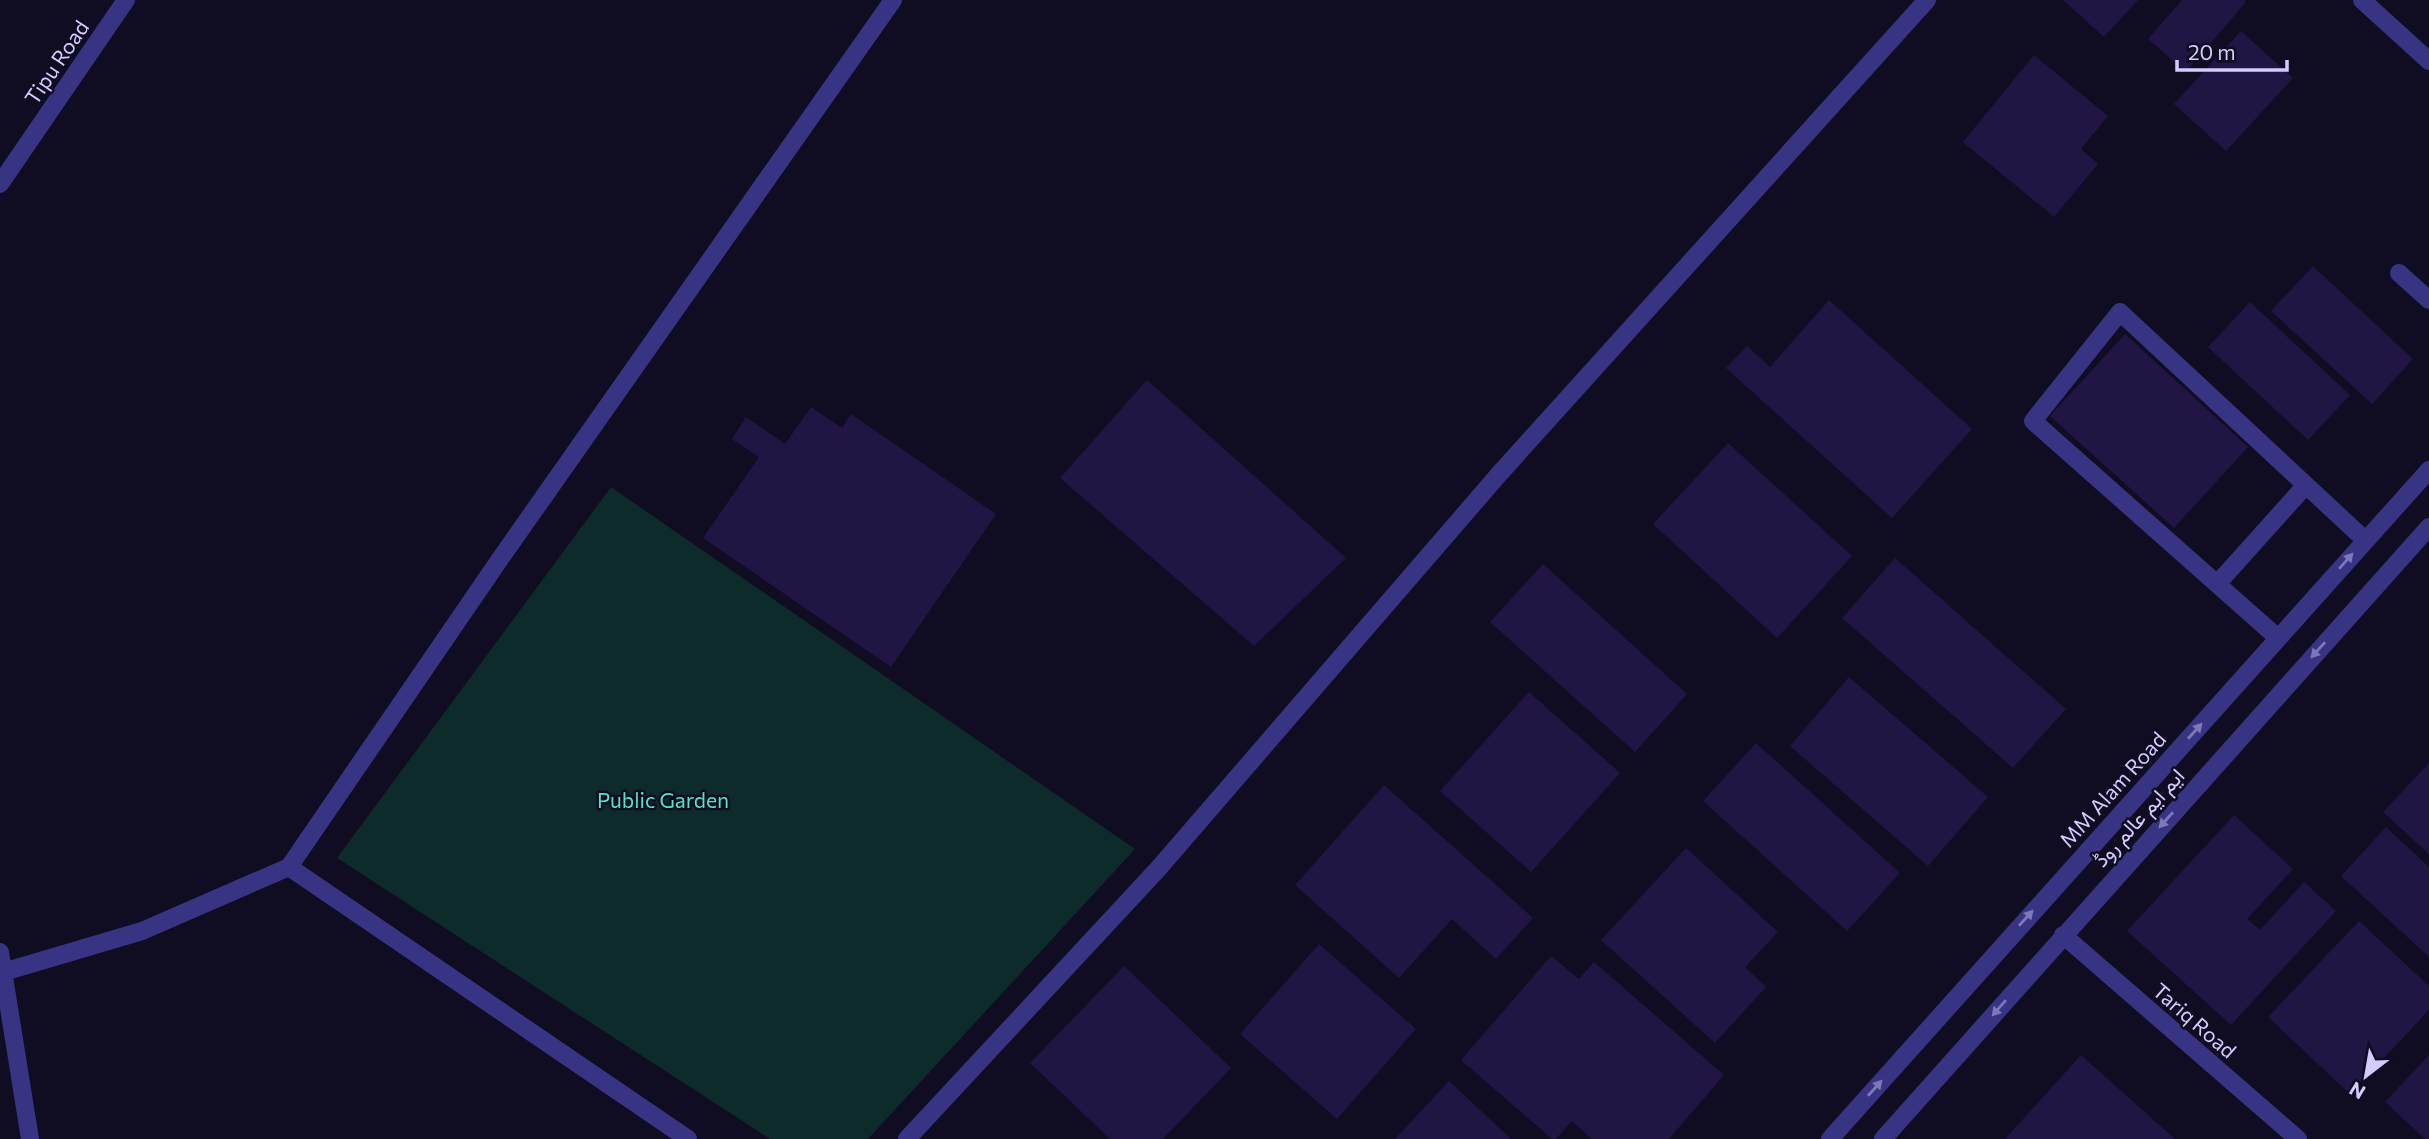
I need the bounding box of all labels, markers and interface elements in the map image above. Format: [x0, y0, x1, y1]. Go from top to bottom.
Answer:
street label: Tipu Road [19, 15, 93, 109]
scale bar [2177, 28, 2287, 72]
text: 20 m [2188, 39, 2236, 64]
one-way arrow [2338, 552, 2354, 570]
one-way arrow [2310, 641, 2326, 659]
one-way arrow [2187, 722, 2203, 740]
street label: MM Alam Road [2054, 726, 2170, 852]
street label: ایم ایم عالم روڈ [2087, 763, 2191, 873]
park label: Public Garden [597, 787, 729, 812]
one-way arrow [2158, 811, 2174, 829]
one-way arrow [2018, 909, 2034, 927]
street label: Tariq Road [2148, 977, 2242, 1063]
one-way arrow [1991, 999, 2007, 1016]
north arrow [2331, 1041, 2401, 1111]
text: N [2345, 1077, 2369, 1105]
one-way arrow [1867, 1079, 1883, 1097]

